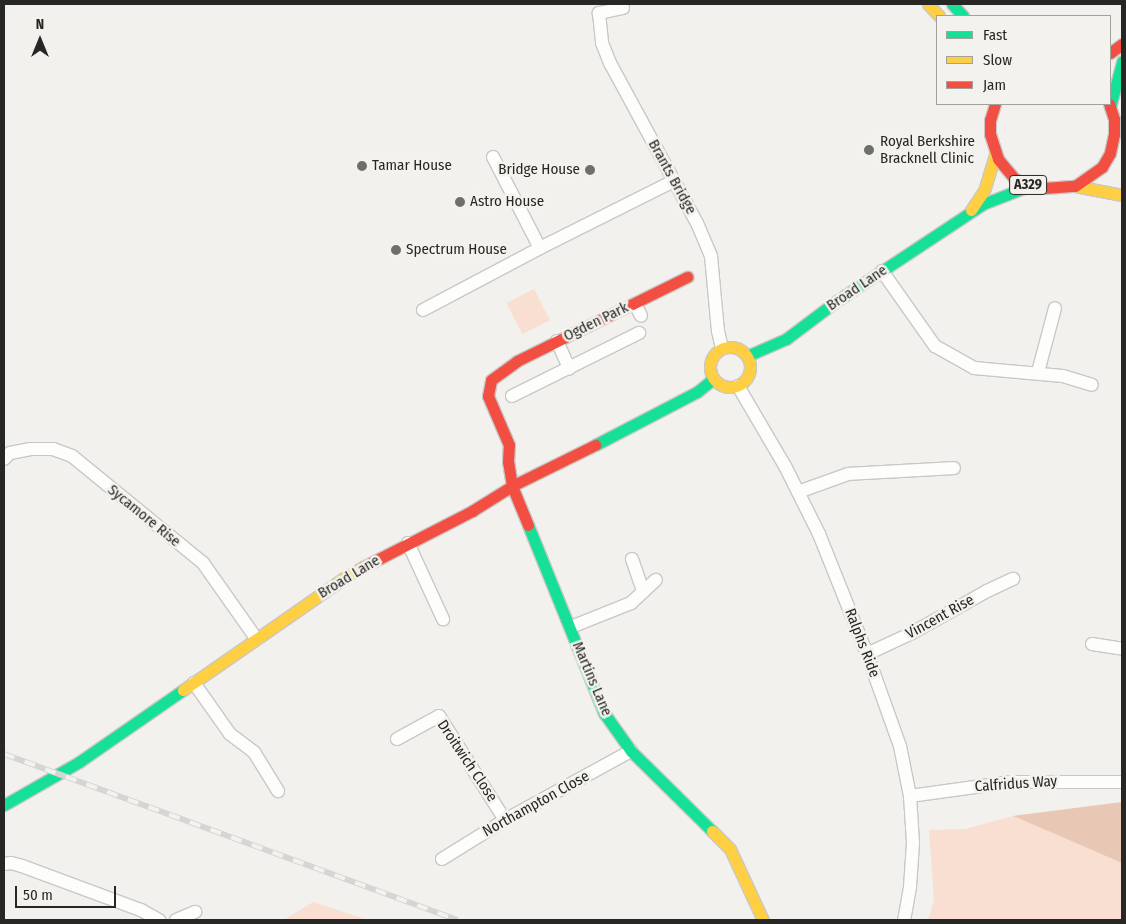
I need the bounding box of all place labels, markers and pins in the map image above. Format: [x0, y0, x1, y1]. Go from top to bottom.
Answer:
place label: Royal Berkshire Bracknell Clinic [880, 132, 975, 167]
marker: Royal Berkshire Bracknell Clinic [862, 143, 876, 157]
place label: Tamar House [372, 157, 452, 175]
marker: Tamar House [356, 160, 368, 172]
place label: Bridge House [498, 161, 580, 179]
marker: Bridge House [584, 164, 596, 176]
place label: Astro House [470, 193, 544, 211]
marker: Astro House [454, 196, 466, 208]
place label: Spectrum House [406, 241, 507, 259]
marker: Spectrum House [390, 244, 402, 256]

